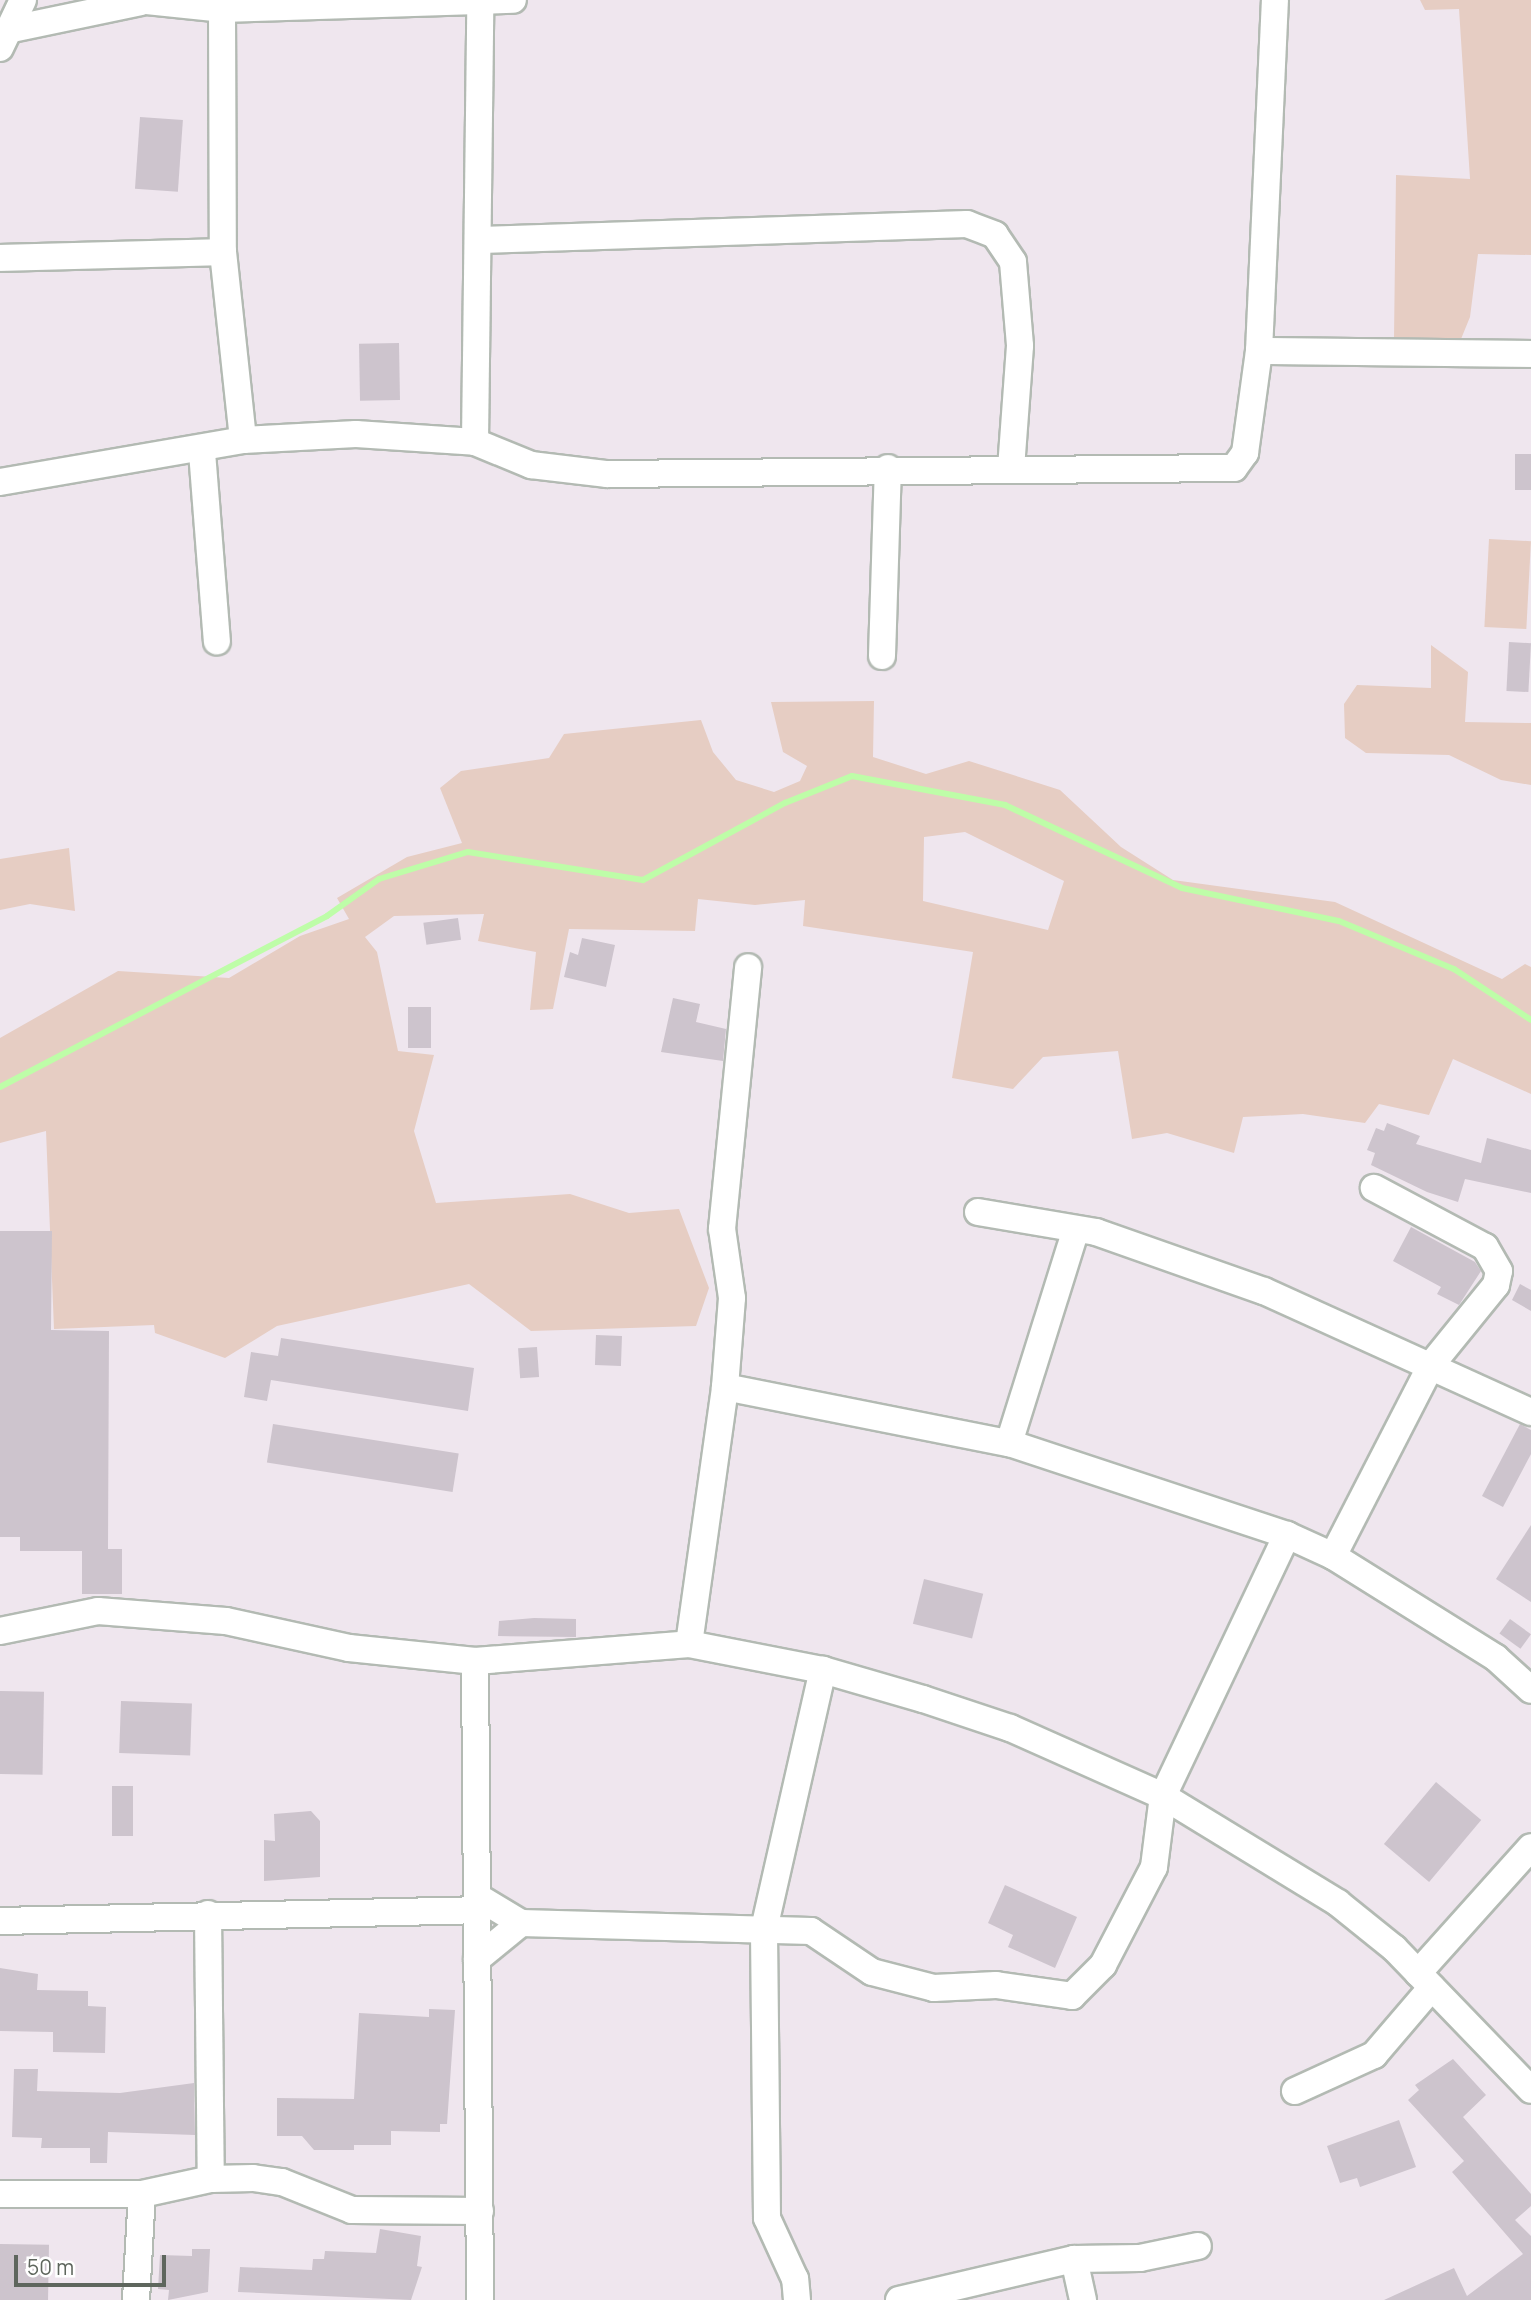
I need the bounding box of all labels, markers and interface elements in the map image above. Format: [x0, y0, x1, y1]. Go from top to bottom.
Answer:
scale bar [18, 2240, 170, 2284]
text: 50 m [27, 2253, 74, 2281]

